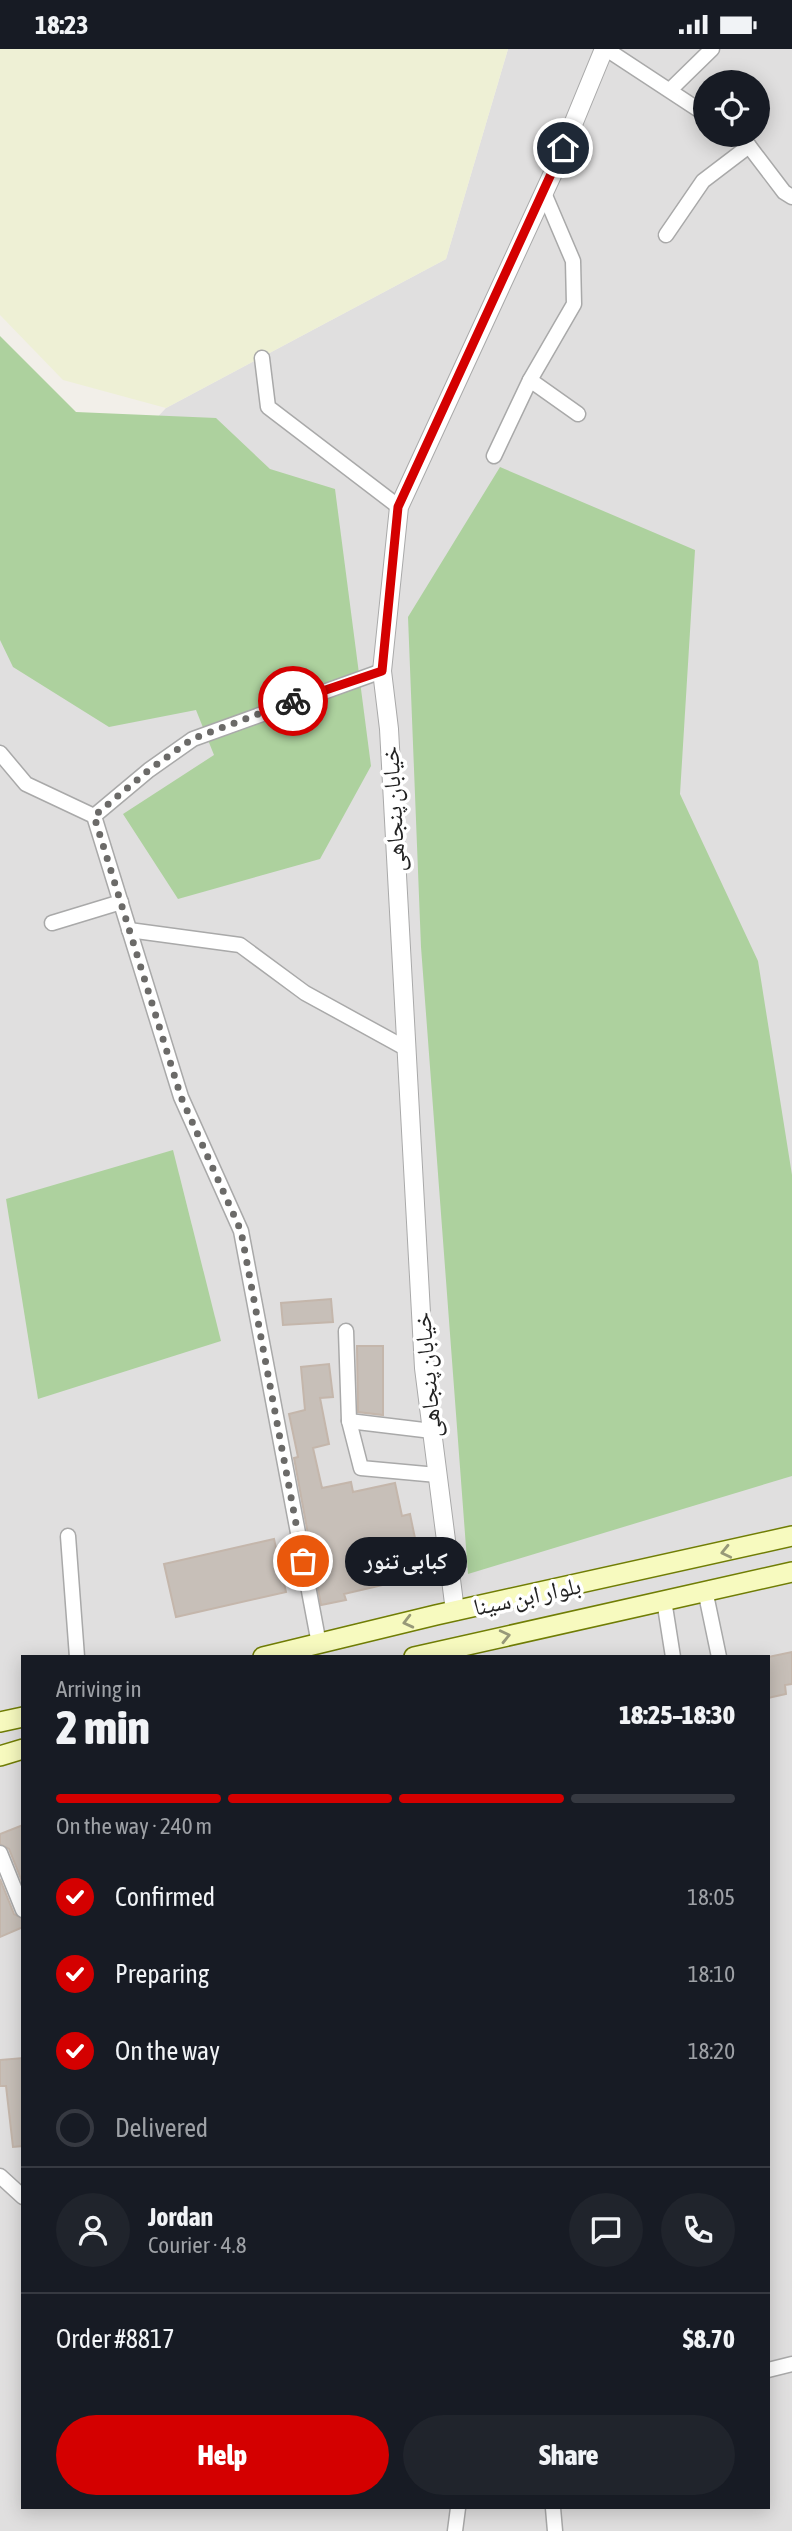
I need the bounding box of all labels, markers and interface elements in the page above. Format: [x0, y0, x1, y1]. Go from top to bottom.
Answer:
text: 18:23 [35, 10, 89, 40]
map controls [693, 70, 770, 147]
button: locate [693, 70, 770, 147]
pin [533, 118, 593, 178]
icon: home [544, 129, 582, 167]
courier [258, 666, 328, 736]
icon: bike [274, 682, 312, 720]
street label: خیابان پنجاهی [376, 745, 411, 873]
street label: خیابان پنجاهی [408, 1311, 447, 1439]
pin [273, 1531, 333, 1591]
callout: کبابی تنور [345, 1537, 467, 1585]
icon: bag [284, 1542, 322, 1580]
one-way arrow [720, 1544, 732, 1558]
text: کبابی تنور [364, 1548, 448, 1574]
street label: بلوار ابن سینا [471, 1571, 583, 1622]
one-way arrow [402, 1614, 414, 1628]
one-way arrow [499, 1630, 511, 1645]
text: Arriving in [56, 1676, 142, 1702]
text: 18:25–18:30 [619, 1700, 735, 1730]
text: 2 min [56, 1701, 150, 1754]
text: On the way · 240 m [56, 1813, 212, 1839]
icon: check [56, 1878, 94, 1916]
text: Confirmed [115, 1882, 215, 1912]
text: 18:05 [687, 1884, 735, 1910]
icon: check [56, 1955, 94, 1993]
text: Preparing [115, 1959, 209, 1989]
text: 18:10 [688, 1961, 735, 1987]
icon: check [56, 2032, 94, 2070]
text: On the way [115, 2036, 220, 2066]
text: 18:20 [688, 2038, 735, 2064]
text: Delivered [115, 2113, 208, 2143]
button: person [56, 2193, 130, 2267]
button: chat [569, 2193, 643, 2267]
button: phone [661, 2193, 735, 2267]
text: Jordan [148, 2202, 213, 2232]
text: Courier · 4.8 [148, 2232, 247, 2258]
text: Order #8817 [56, 2324, 175, 2354]
text: $8.70 [683, 2324, 735, 2354]
button: Help [56, 2415, 389, 2495]
button: Share [403, 2415, 735, 2495]

